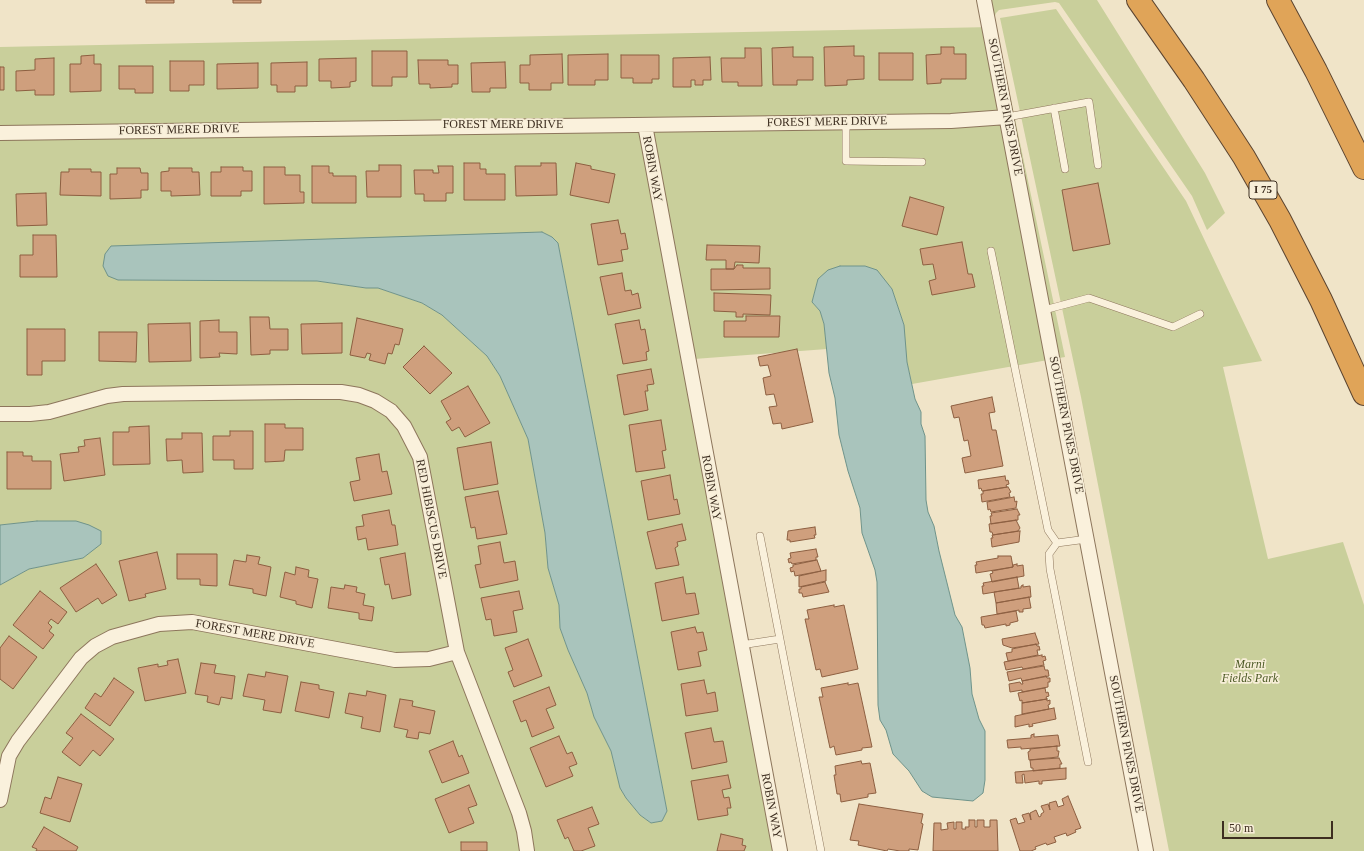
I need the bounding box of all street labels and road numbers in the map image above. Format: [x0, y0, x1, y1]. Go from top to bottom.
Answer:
street label: SOUTHERN PINES DRIVE [985, 37, 1025, 177]
street label: FOREST MERE DRIVE [767, 114, 887, 130]
street label: FOREST MERE DRIVE [443, 118, 563, 132]
street label: FOREST MERE DRIVE [119, 122, 239, 138]
street label: ROBIN WAY [639, 135, 665, 203]
road number: I 75 [1249, 181, 1277, 199]
street label: SOUTHERN PINES DRIVE [1046, 355, 1086, 495]
street label: ROBIN WAY [698, 454, 724, 522]
street label: RED HIBISCUS DRIVE [412, 458, 450, 580]
street label: FOREST MERE DRIVE [194, 616, 316, 652]
street label: SOUTHERN PINES DRIVE [1106, 674, 1146, 814]
street label: ROBIN WAY [758, 772, 784, 840]

